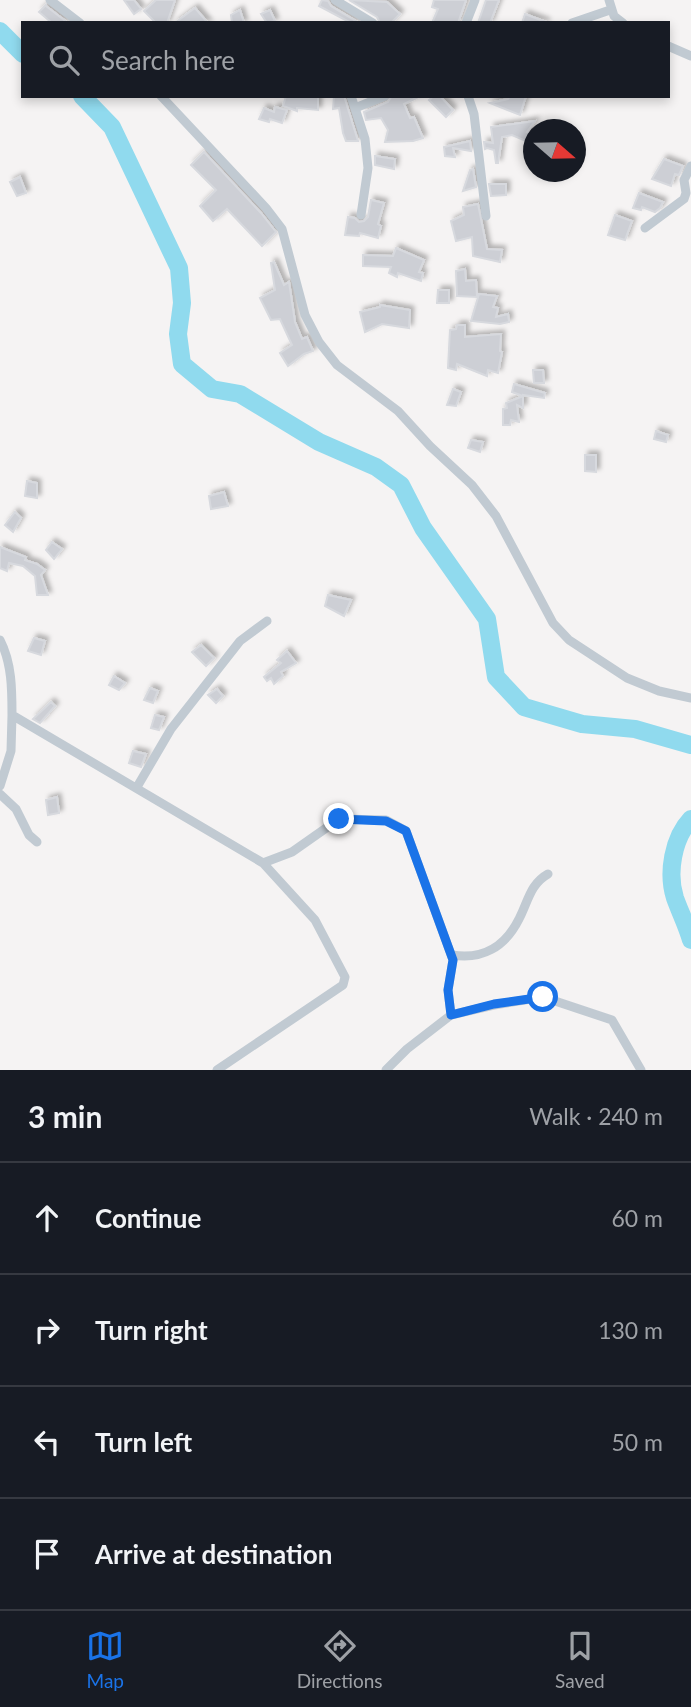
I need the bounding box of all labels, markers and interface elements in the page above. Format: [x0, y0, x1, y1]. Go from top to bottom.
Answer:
search box [21, 21, 670, 98]
icon: search [45, 41, 83, 79]
text: Search here [101, 44, 235, 76]
north arrow [523, 119, 586, 182]
route end [323, 803, 354, 834]
route start [527, 981, 558, 1012]
text: 3 min [28, 1098, 102, 1134]
text: Walk · 240 m [529, 1102, 663, 1130]
icon: ahead [28, 1199, 66, 1237]
text: Continue [95, 1202, 201, 1234]
text: 60 m [612, 1204, 663, 1232]
icon: right [28, 1311, 66, 1349]
text: Turn right [95, 1314, 208, 1346]
text: 130 m [598, 1316, 663, 1344]
icon: left [28, 1423, 66, 1461]
text: Turn left [95, 1426, 192, 1458]
text: 50 m [612, 1428, 663, 1456]
icon: arrive [28, 1535, 66, 1573]
text: Arrive at destination [95, 1538, 332, 1570]
tab: Map [86, 1627, 124, 1692]
tab: Directions [297, 1627, 383, 1692]
tab: Saved [555, 1627, 605, 1692]

